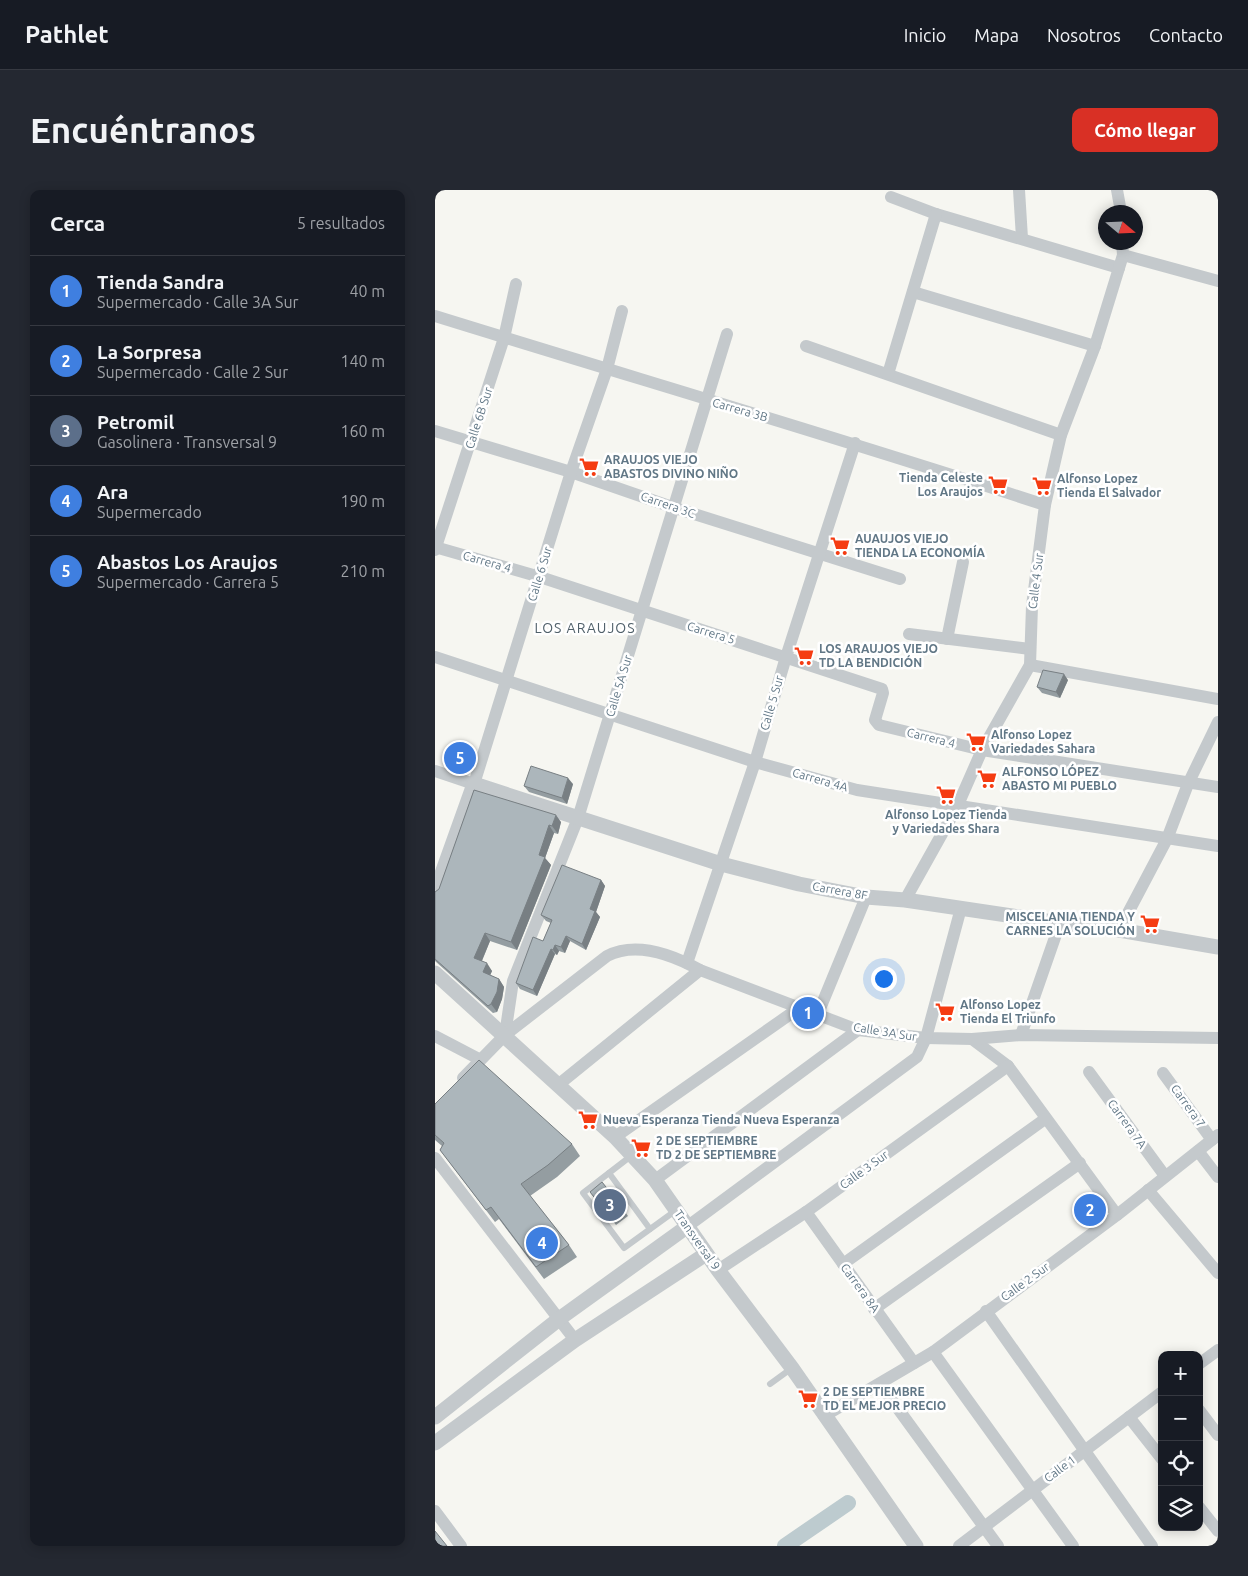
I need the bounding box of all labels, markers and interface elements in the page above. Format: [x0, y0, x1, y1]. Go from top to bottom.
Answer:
text: Pathlet [25, 21, 109, 48]
text: Inicio [904, 25, 946, 45]
text: Mapa [974, 25, 1019, 45]
text: Nosotros [1047, 25, 1121, 45]
text: Contacto [1149, 25, 1223, 45]
button: Cómo llegar [1072, 108, 1218, 152]
text: Encuéntranos [30, 110, 256, 150]
north arrow [1098, 205, 1143, 250]
text: Cerca [50, 211, 105, 235]
text: 5 resultados [297, 214, 385, 232]
text: Tienda Sandra [97, 271, 224, 293]
text: 1 [61, 282, 71, 300]
text: 40 m [349, 282, 385, 300]
text: Supermercado · Calle 3A Sur [97, 293, 299, 311]
text: La Sorpresa [97, 341, 202, 363]
text: 2 [61, 352, 71, 370]
text: 140 m [340, 352, 385, 370]
text: Supermercado · Calle 2 Sur [97, 363, 288, 381]
street label: Calle 6B Sur [462, 385, 495, 450]
street label: Carrera 3B [711, 395, 769, 424]
text: Petromil [97, 411, 174, 433]
text: 3 [61, 422, 71, 440]
text: 160 m [340, 422, 385, 440]
text: Gasolinera · Transversal 9 [97, 433, 277, 451]
place label: ARAUJOS VIEJO ABASTOS DIVINO NIÑO [604, 453, 738, 480]
supermarket icon: ARAUJOS VIEJO ABASTOS DIVINO NIÑO [578, 456, 600, 478]
place label: Tienda Celeste Los Araujos [899, 471, 983, 498]
place label: Alfonso Lopez Tienda El Salvador [1057, 472, 1161, 499]
supermarket icon: Tienda Celeste Los Araujos [987, 474, 1009, 496]
supermarket icon: Alfonso Lopez Tienda El Salvador [1031, 475, 1053, 497]
text: Ara [97, 481, 128, 503]
street label: Carrera 3C [639, 489, 698, 520]
text: 4 [61, 492, 71, 510]
text: 190 m [340, 492, 385, 510]
text: Supermercado [97, 503, 202, 521]
place label: AUAUJOS VIEJO TIENDA LA ECONOMÍA [855, 532, 986, 559]
supermarket icon: AUAUJOS VIEJO TIENDA LA ECONOMÍA [829, 535, 851, 557]
street label: Calle 6 Sur [525, 545, 554, 603]
street label: Carrera 4 [462, 548, 513, 575]
text: Abastos Los Araujos [97, 551, 278, 573]
street label: Calle 4 Sur [1026, 552, 1045, 610]
text: 5 [61, 562, 71, 580]
text: 210 m [340, 562, 385, 580]
text: Supermercado · Carrera 5 [97, 573, 279, 591]
street label: Carrera 5 [686, 619, 737, 646]
district label: LOS ARAUJOS [534, 620, 636, 636]
place label: LOS ARAUJOS VIEJO TD LA BENDICIÓN [819, 642, 938, 669]
supermarket icon: LOS ARAUJOS VIEJO TD LA BENDICIÓN [793, 645, 815, 667]
street label: Calle 5A Sur [603, 653, 634, 718]
street label: Calle 5 Sur [757, 674, 786, 732]
street label: Carrera 4 [906, 725, 957, 750]
place label: Alfonso Lopez Variedades Sahara [991, 728, 1095, 755]
supermarket icon: Alfonso Lopez Variedades Sahara [965, 731, 987, 753]
pin: 5 [444, 739, 476, 777]
place label: ALFONSO LÓPEZ ABASTO MI PUEBLO [1002, 763, 1117, 792]
street label: Carrera 4A [791, 765, 850, 794]
supermarket icon: ALFONSO LÓPEZ ABASTO MI PUEBLO [976, 768, 998, 790]
supermarket icon: Alfonso Lopez Tienda y Variedades Shara [935, 784, 957, 806]
place label: Alfonso Lopez Tienda y Variedades Shara [885, 808, 1007, 835]
street label: Carrera 8F [811, 879, 869, 902]
place label: MISCELANIA TIENDA Y CARNES LA SOLUCIÓN [1005, 910, 1135, 937]
supermarket icon: MISCELANIA TIENDA Y CARNES LA SOLUCIÓN [1139, 913, 1161, 935]
your location [871, 966, 897, 992]
pin: 1 [792, 994, 824, 1032]
place label: Alfonso Lopez Tienda El Triunfo [960, 998, 1056, 1025]
supermarket icon: Alfonso Lopez Tienda El Triunfo [934, 1001, 956, 1023]
street label: Calle 3A Sur [852, 1020, 918, 1043]
street label: Carrera 7 [1169, 1082, 1208, 1130]
street label: Carrera 7A [1105, 1097, 1150, 1151]
supermarket icon: Nueva Esperanza Tienda Nueva Esperanza [577, 1109, 599, 1131]
place label: Nueva Esperanza Tienda Nueva Esperanza [603, 1113, 839, 1126]
place label: 2 DE SEPTIEMBRE TD 2 DE SEPTIEMBRE [656, 1134, 776, 1161]
supermarket icon: 2 DE SEPTIEMBRE TD 2 DE SEPTIEMBRE [630, 1137, 652, 1159]
street label: Calle 3 Sur [837, 1147, 891, 1191]
pin: 3 [594, 1186, 626, 1224]
pin: 2 [1074, 1191, 1106, 1229]
street label: Transversal 9 [672, 1207, 723, 1272]
pin: 4 [526, 1224, 558, 1262]
street label: Calle 2 Sur [998, 1259, 1052, 1303]
street label: Carrera 8A [838, 1261, 883, 1315]
map controls [1158, 1351, 1203, 1531]
button: + [1158, 1351, 1203, 1396]
place label: 2 DE SEPTIEMBRE TD EL MEJOR PRECIO [823, 1385, 946, 1412]
supermarket icon: 2 DE SEPTIEMBRE TD EL MEJOR PRECIO [797, 1388, 819, 1410]
button: − [1158, 1396, 1203, 1441]
button: locate [1158, 1441, 1203, 1486]
street label: Calle 1 [1041, 1453, 1078, 1485]
button: layers [1158, 1486, 1203, 1531]

